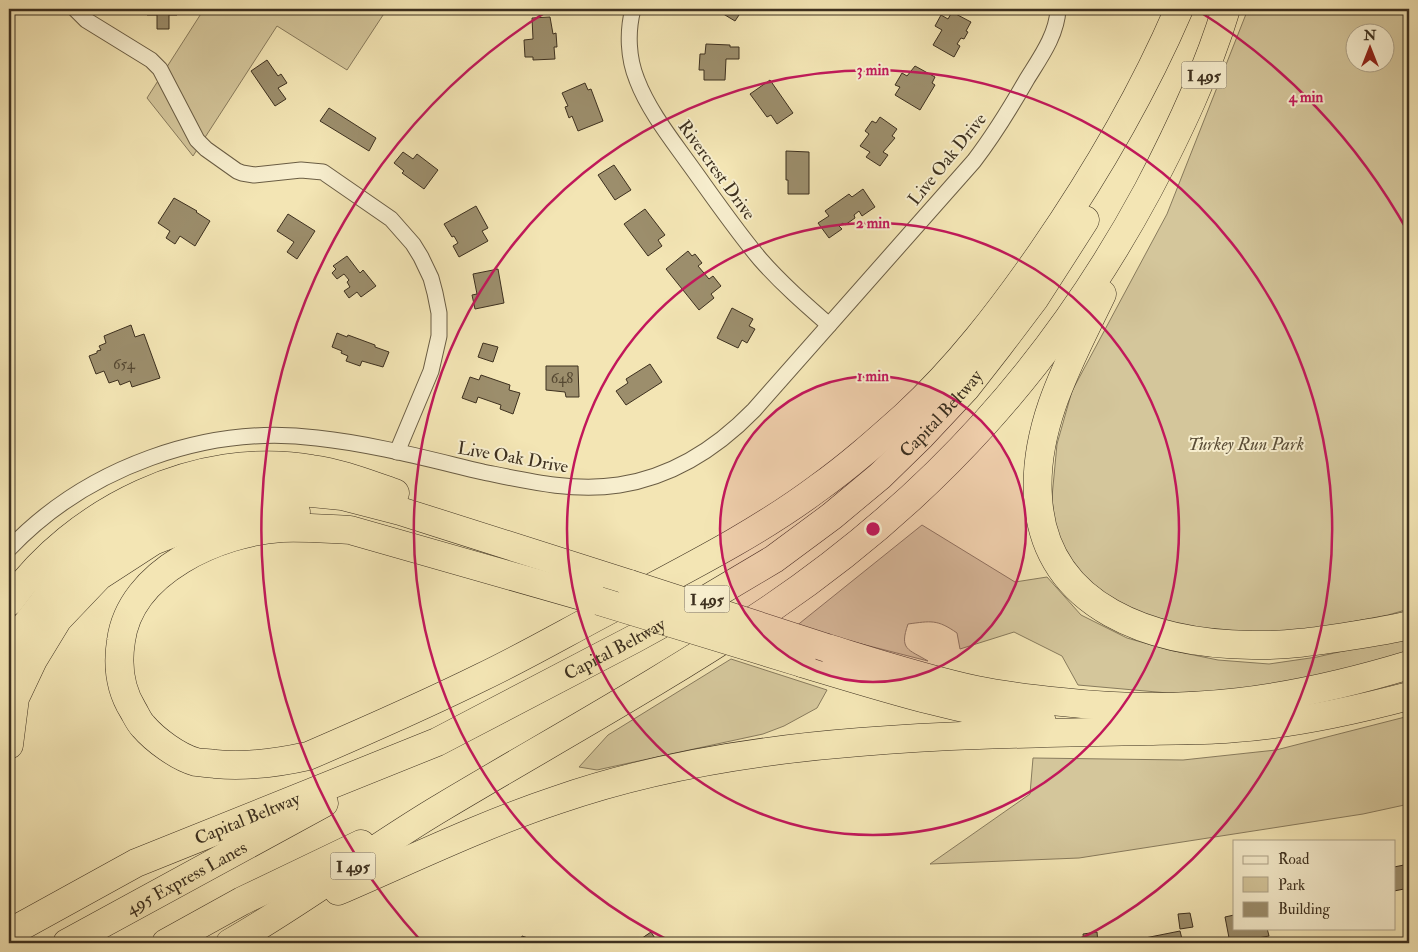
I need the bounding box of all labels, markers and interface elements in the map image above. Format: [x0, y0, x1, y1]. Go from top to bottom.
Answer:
north arrow [1346, 22, 1396, 72]
text: N [1363, 27, 1377, 44]
text: 3 min [857, 61, 889, 80]
road number: I 495 [1182, 62, 1226, 88]
text: 4 min [1288, 88, 1324, 107]
street label: Live Oak Drive [903, 108, 992, 210]
street label: Rivercrest Drive [673, 116, 761, 225]
text: 2 min [856, 214, 890, 233]
house number: 654 [113, 355, 136, 374]
street label: Capital Beltway [895, 365, 989, 463]
text: 1 min [857, 367, 889, 386]
house number: 648 [551, 369, 573, 388]
park label: Turkey Run Park [1188, 433, 1304, 456]
street label: Live Oak Drive [456, 436, 571, 479]
centre of rings [864, 520, 882, 538]
road number: I 495 [684, 586, 730, 612]
street label: Capital Beltway [560, 612, 671, 686]
street label: Capital Beltway [191, 787, 305, 850]
street label: 495 Express Lanes [122, 836, 251, 921]
legend [1233, 840, 1396, 930]
text: Road [1278, 850, 1310, 869]
road number: I 495 [330, 852, 376, 879]
text: Park [1278, 876, 1305, 895]
text: Building [1278, 900, 1330, 919]

